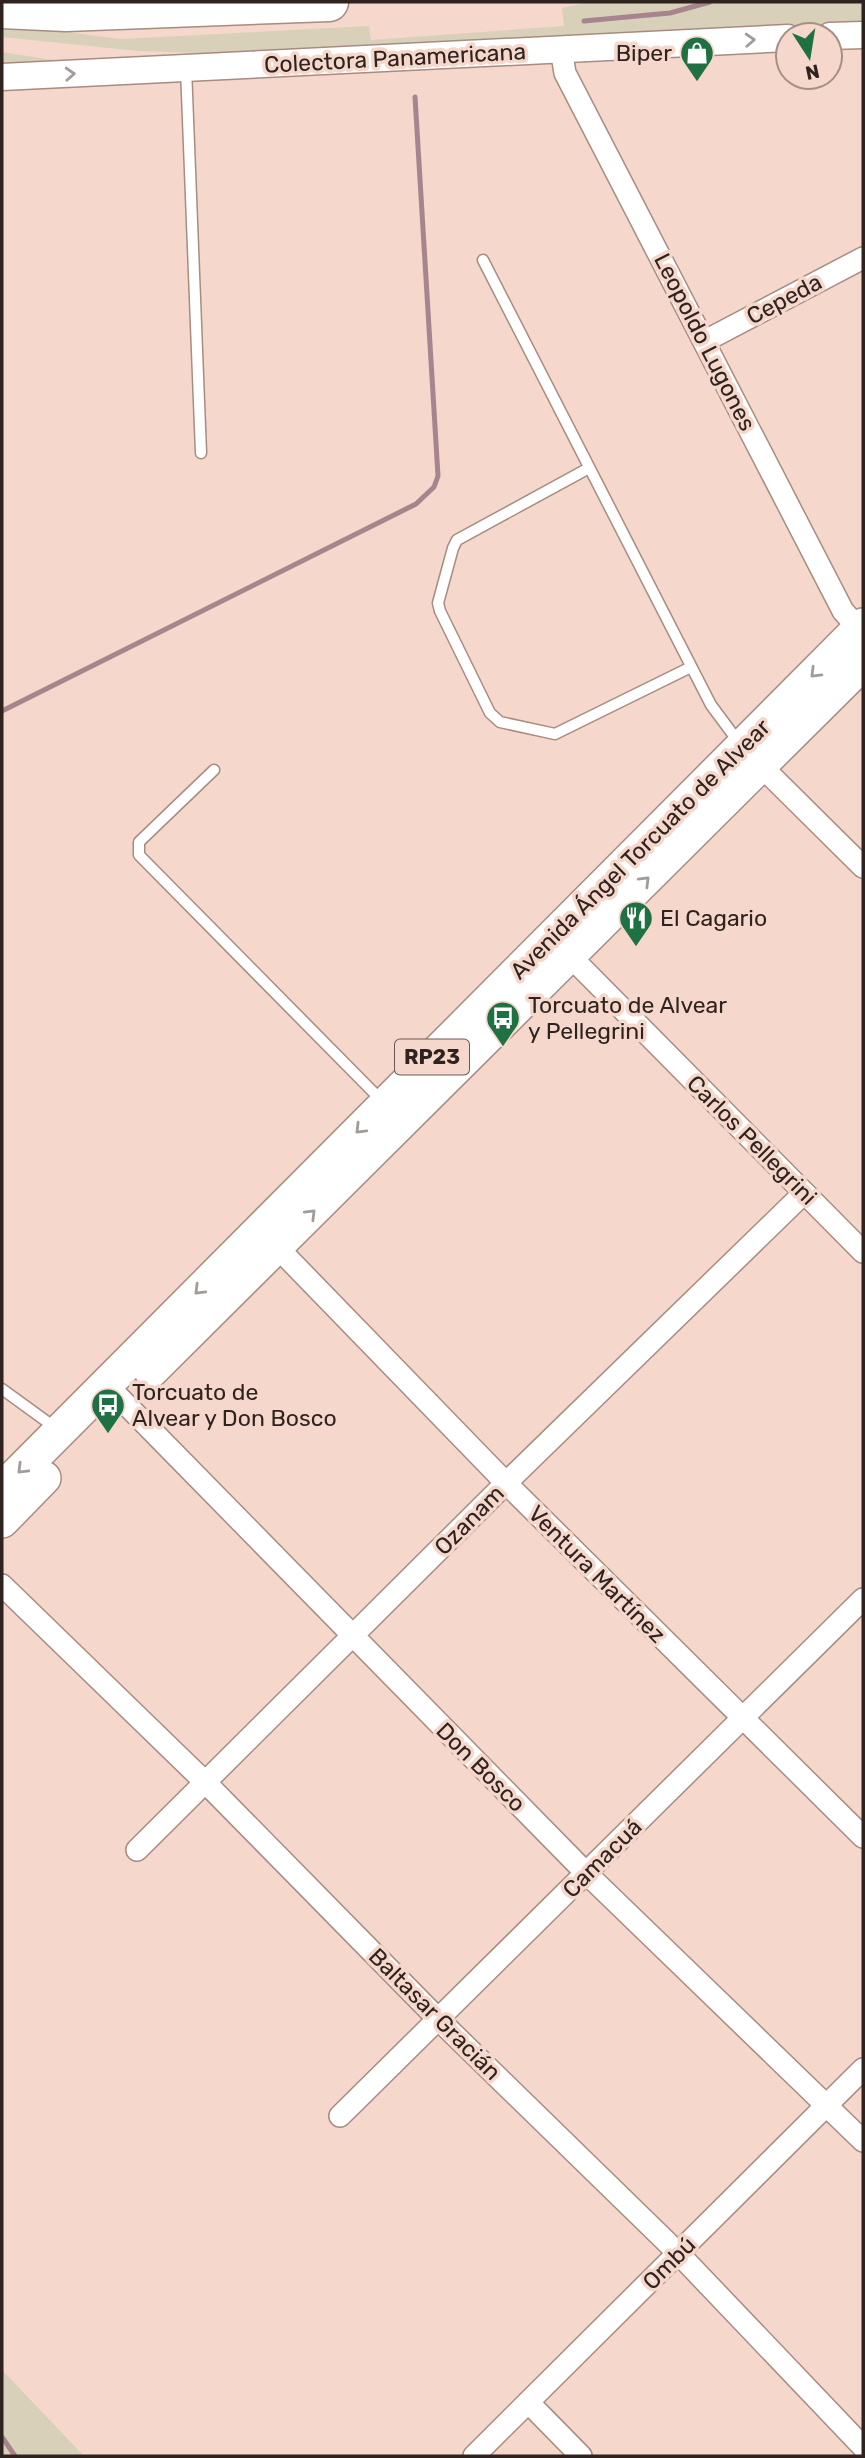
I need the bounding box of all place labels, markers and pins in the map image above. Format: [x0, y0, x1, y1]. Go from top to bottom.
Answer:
shop icon: Biper [678, 34, 716, 83]
place label: Biper [616, 39, 672, 67]
restaurant icon: El Cagario [617, 899, 655, 948]
place label: El Cagario [660, 904, 767, 932]
place label: Torcuato de Alvear y Pellegrini [528, 991, 727, 1045]
bus stop icon: Torcuato de Alvear y Pellegrini [484, 999, 522, 1048]
place label: Torcuato de Alvear y Don Bosco [132, 1378, 337, 1432]
bus stop icon: Torcuato de Alvear y Don Bosco [89, 1386, 127, 1435]

